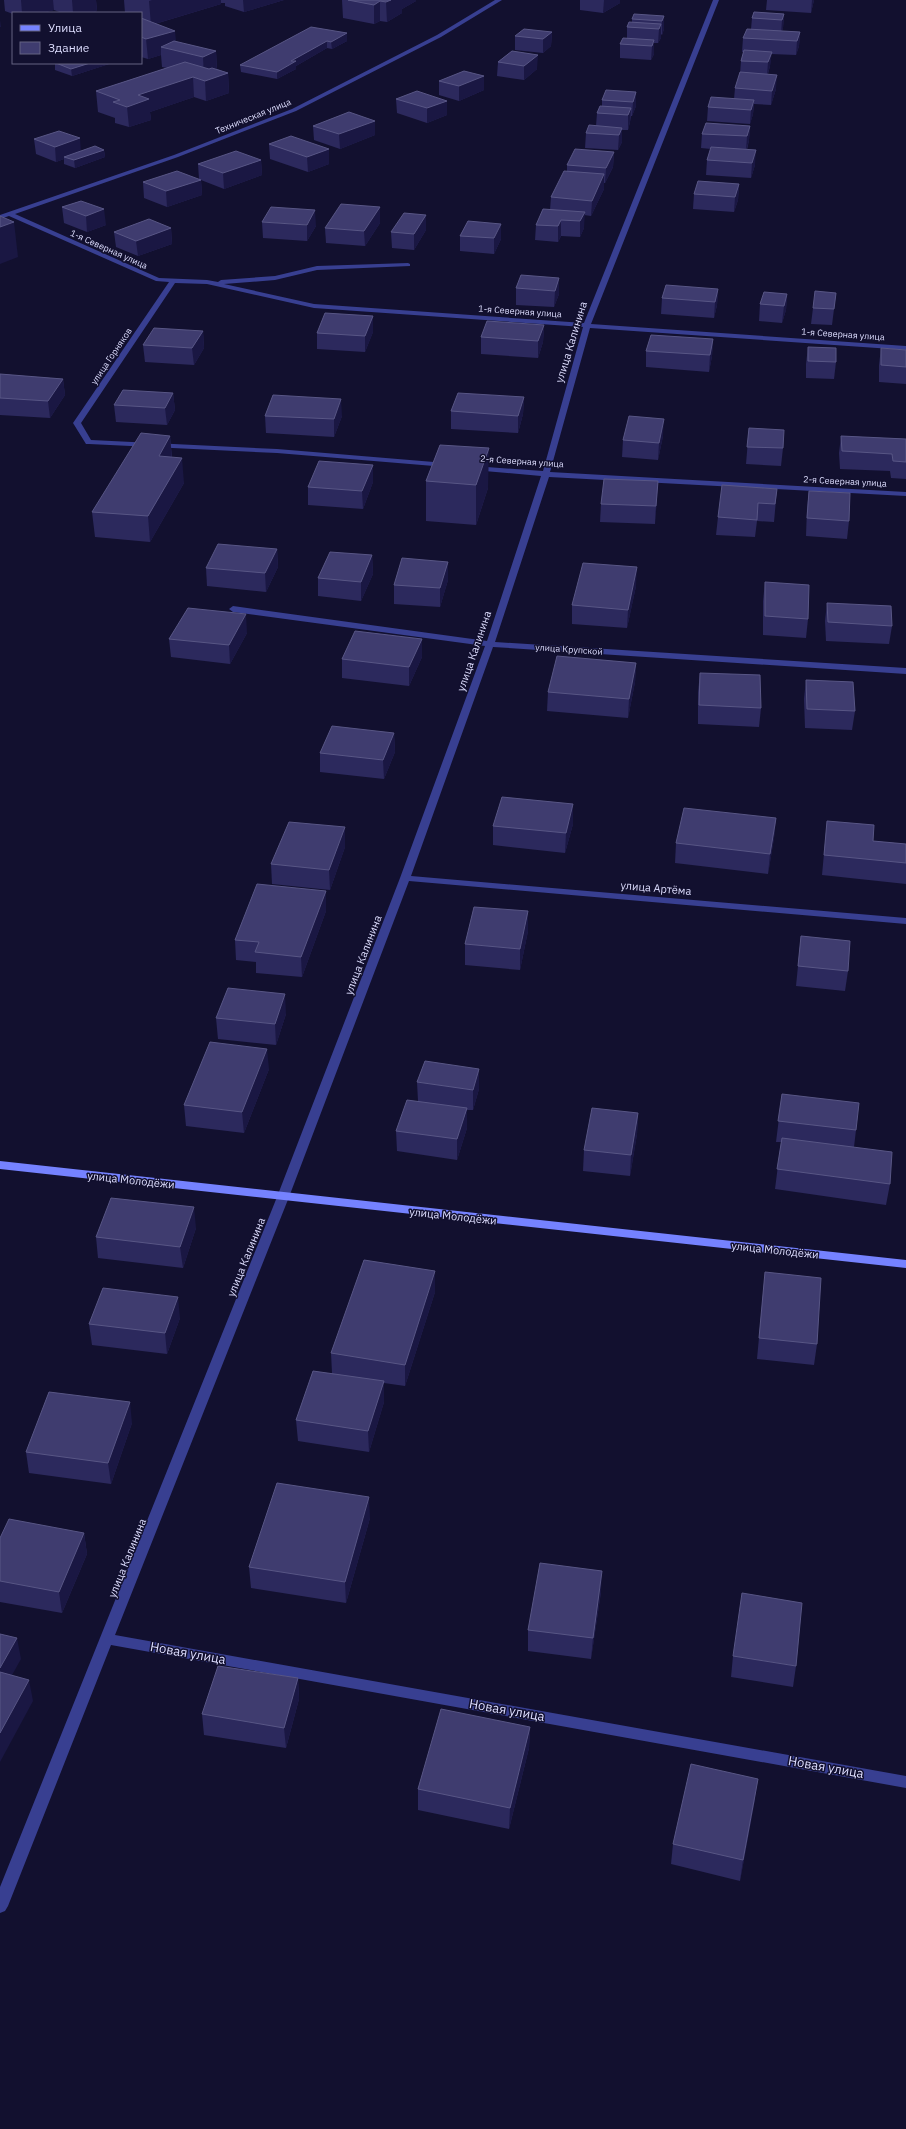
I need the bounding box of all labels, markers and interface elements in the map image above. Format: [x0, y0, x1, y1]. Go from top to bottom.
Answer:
legend [12, 12, 142, 64]
text: Улица [48, 20, 82, 35]
text: Здание [48, 40, 90, 55]
street label: Техническая улица [214, 96, 293, 136]
street label: 1-я Северная улица [69, 227, 150, 271]
street label: улица Калинина [552, 300, 590, 384]
street label: 1-я Северная улица [478, 303, 562, 319]
street label: улица Горняков [88, 326, 134, 386]
street label: 1-я Северная улица [801, 326, 885, 342]
street label: 2-я Северная улица [480, 453, 564, 469]
street label: 2-я Северная улица [803, 473, 887, 489]
street label: улица Калинина [454, 609, 494, 693]
street label: улица Крупской [535, 641, 603, 657]
street label: улица Артёма [620, 878, 692, 898]
street label: улица Калинина [341, 913, 385, 997]
street label: улица Молодёжи [87, 1168, 175, 1192]
street label: улица Молодёжи [409, 1204, 497, 1228]
street label: улица Калинина [224, 1215, 268, 1299]
street label: улица Молодёжи [731, 1238, 819, 1262]
street label: улица Калинина [105, 1516, 149, 1600]
street label: Новая улица [149, 1638, 227, 1668]
street label: Новая улица [468, 1695, 546, 1725]
street label: Новая улица [787, 1752, 865, 1782]

